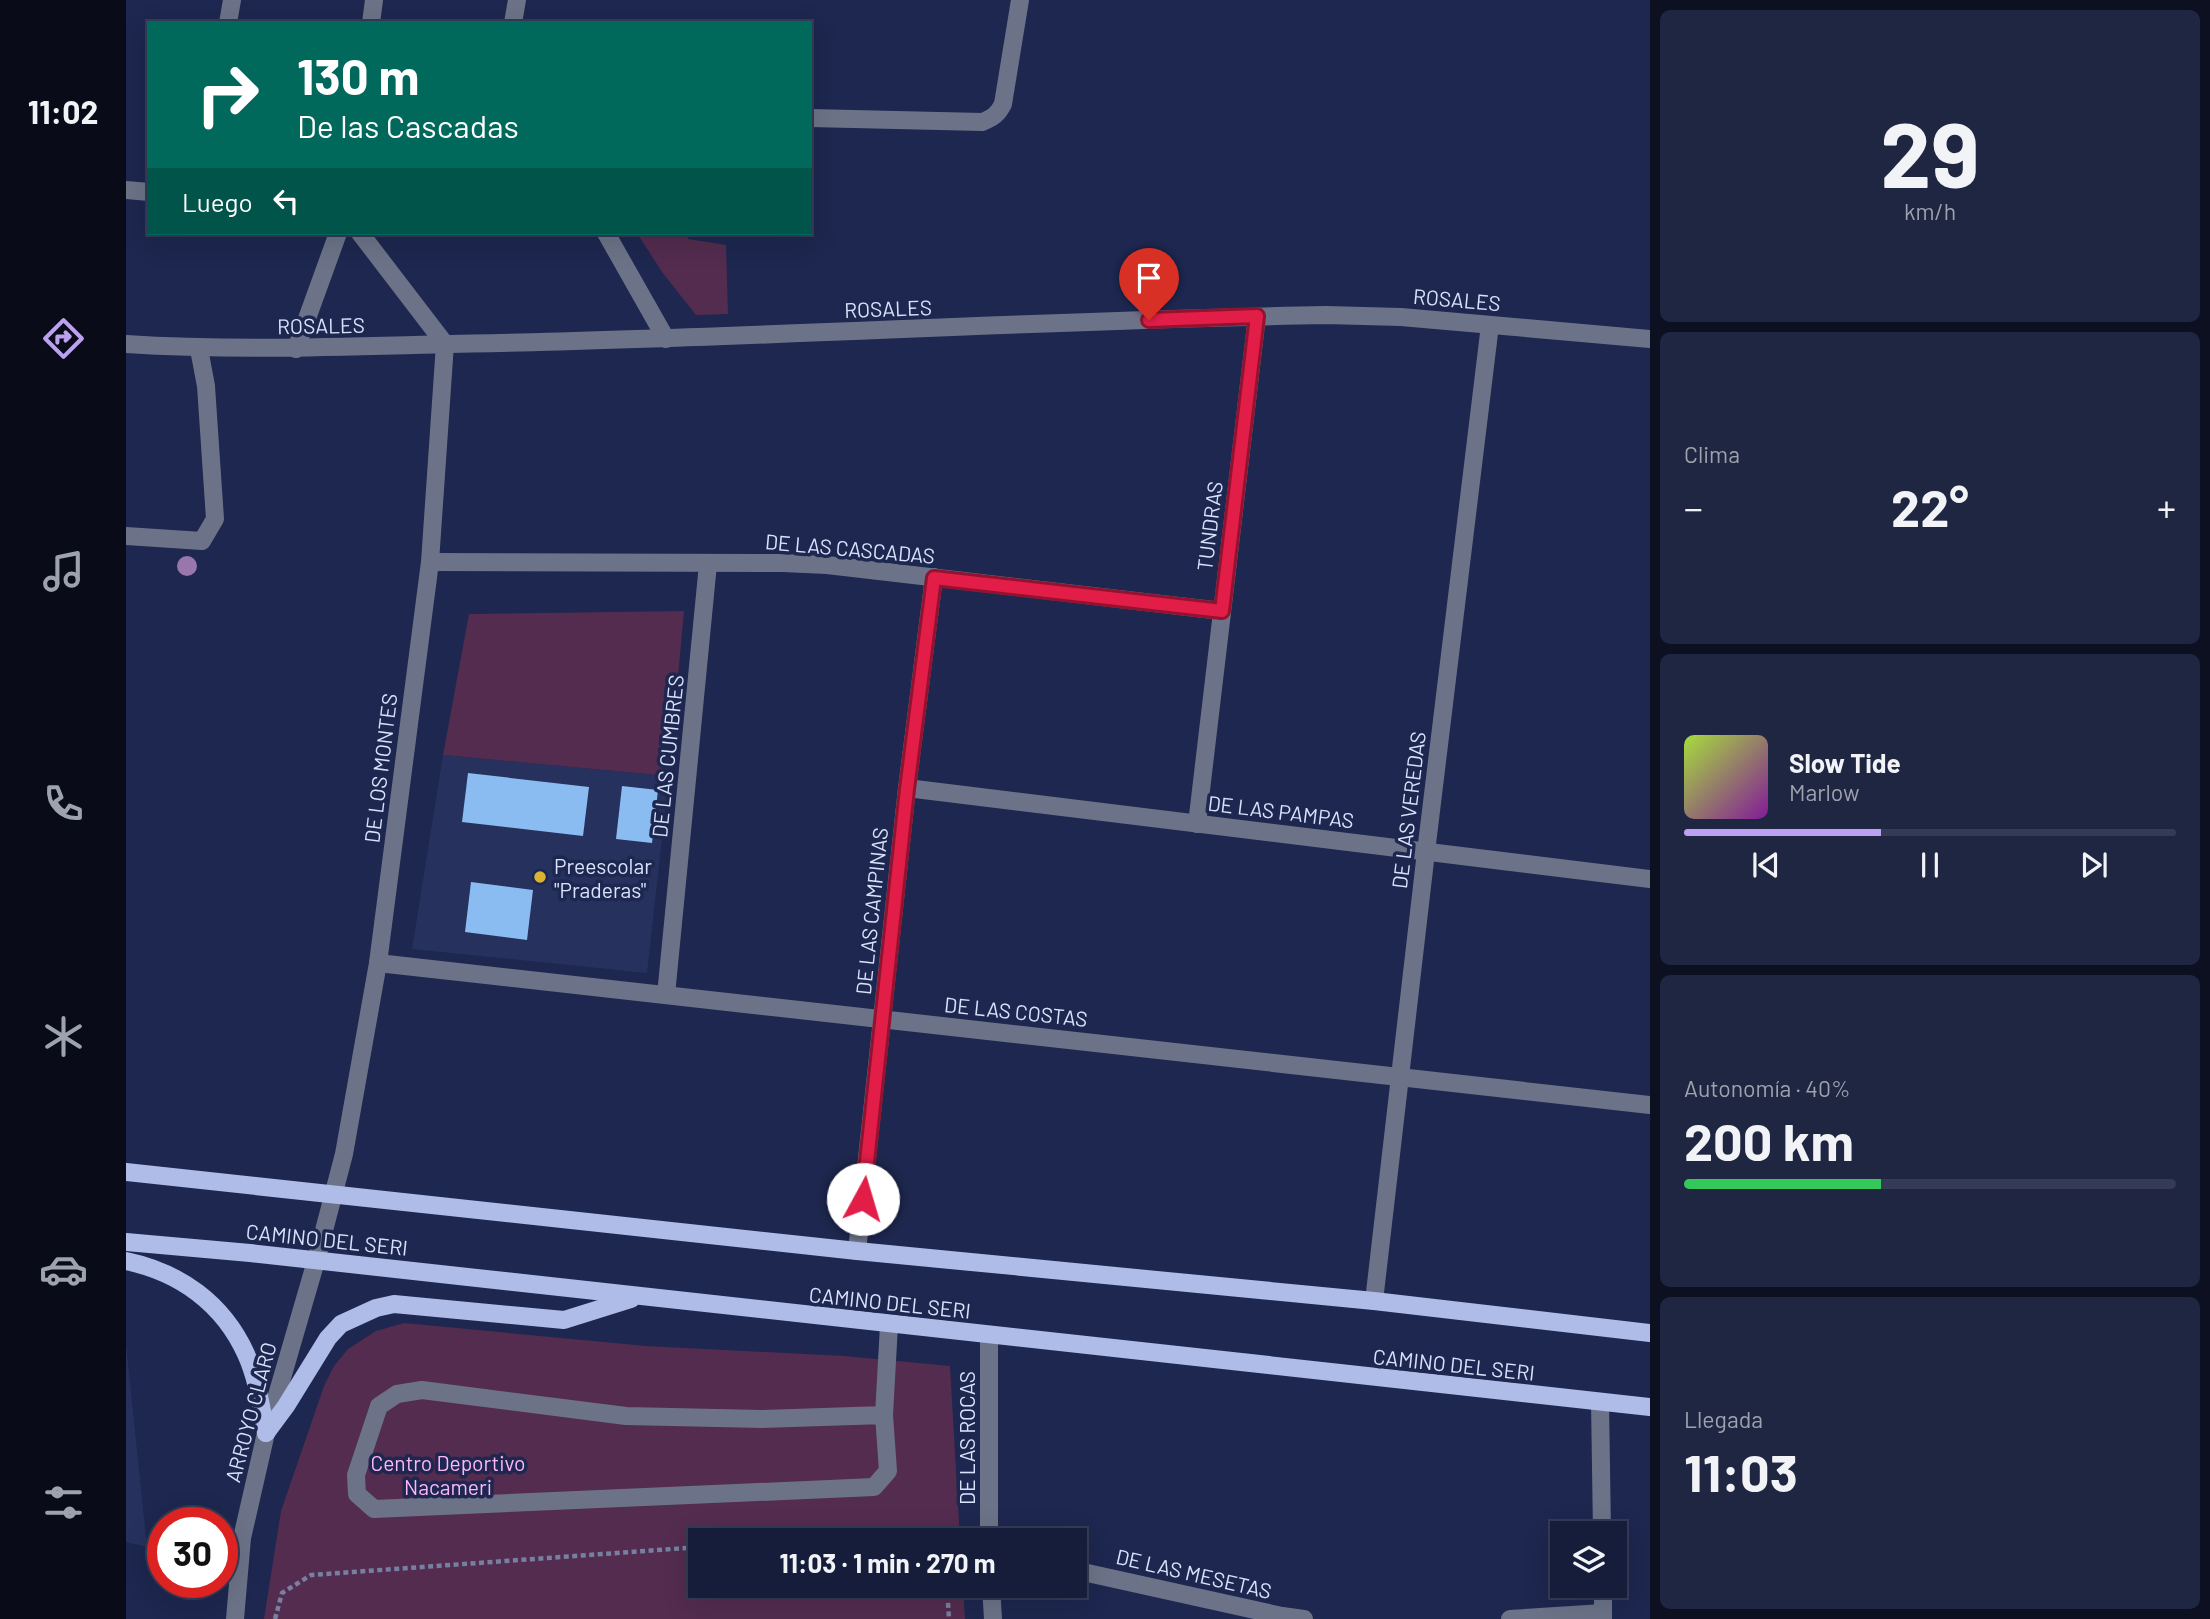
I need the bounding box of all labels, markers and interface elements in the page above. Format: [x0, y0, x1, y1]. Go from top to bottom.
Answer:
text: 130 m [297, 46, 419, 105]
icon: right [182, 49, 273, 140]
text: 11:02 [28, 92, 98, 130]
text: 29 [1880, 97, 1980, 206]
text: De las Cascadas [297, 106, 519, 144]
icon: left [267, 182, 305, 220]
text: Luego [182, 186, 253, 217]
text: km/h [1904, 197, 1956, 225]
pin [1119, 248, 1179, 320]
icon: arrive [1130, 259, 1168, 297]
street label: ROSALES [1412, 283, 1502, 315]
street label: ROSALES [844, 294, 932, 322]
street label: ROSALES [277, 312, 365, 338]
icon: directions [39, 314, 88, 363]
text: Clima [1684, 440, 1740, 468]
text: 22° [1891, 475, 1969, 537]
street label: TUNDRAS [1191, 480, 1227, 572]
text: − [1684, 484, 1703, 530]
text: + [2157, 484, 2176, 530]
street label: DE LAS CASCADAS [764, 528, 936, 568]
icon: music [39, 547, 88, 596]
street label: DE LAS CUMBRES [646, 673, 688, 839]
street label: DE LOS MONTES [358, 692, 402, 844]
street label: DE LAS VEREDAS [1386, 730, 1430, 890]
text: Slow Tide [1789, 747, 1901, 778]
text: Marlow [1789, 778, 1860, 806]
icon: phone [39, 779, 88, 828]
street label: DE LAS PAMPAS [1206, 790, 1356, 832]
street label: DE LAS CAMPINAS [850, 826, 892, 996]
icon: previous [1747, 846, 1785, 884]
icon: pause [1911, 846, 1949, 884]
icon: next [2075, 846, 2113, 884]
place label: Preescolar "Praderas" [554, 853, 652, 902]
marker: Preescolar "Praderas" [532, 869, 548, 885]
street label: DE LAS COSTAS [943, 991, 1089, 1031]
icon: climate [39, 1012, 88, 1061]
text: Autonomía · 40% [1684, 1074, 1850, 1102]
text: 200 km [1684, 1109, 1854, 1171]
position arrow [826, 1162, 900, 1236]
street label: CAMINO DEL SERI [245, 1218, 409, 1260]
icon: car [39, 1245, 88, 1294]
street label: CAMINO DEL SERI [808, 1281, 972, 1323]
street label: ARROYO CLARO [219, 1339, 281, 1485]
street label: CAMINO DEL SERI [1372, 1343, 1536, 1385]
street label: DE LAS ROCAS [954, 1371, 979, 1505]
text: Llegada [1684, 1405, 1763, 1433]
text: 11:03 [1684, 1440, 1798, 1502]
park label: Centro Deportivo Nacameri [370, 1450, 526, 1499]
icon: filters [39, 1478, 88, 1527]
speed limit sign: 30 [147, 1507, 238, 1598]
map controls [1550, 1521, 1627, 1598]
button: layers [1550, 1521, 1627, 1598]
street label: DE LAS MESETAS [1114, 1543, 1274, 1603]
text: 11:03 · 1 min · 270 m [779, 1547, 996, 1578]

